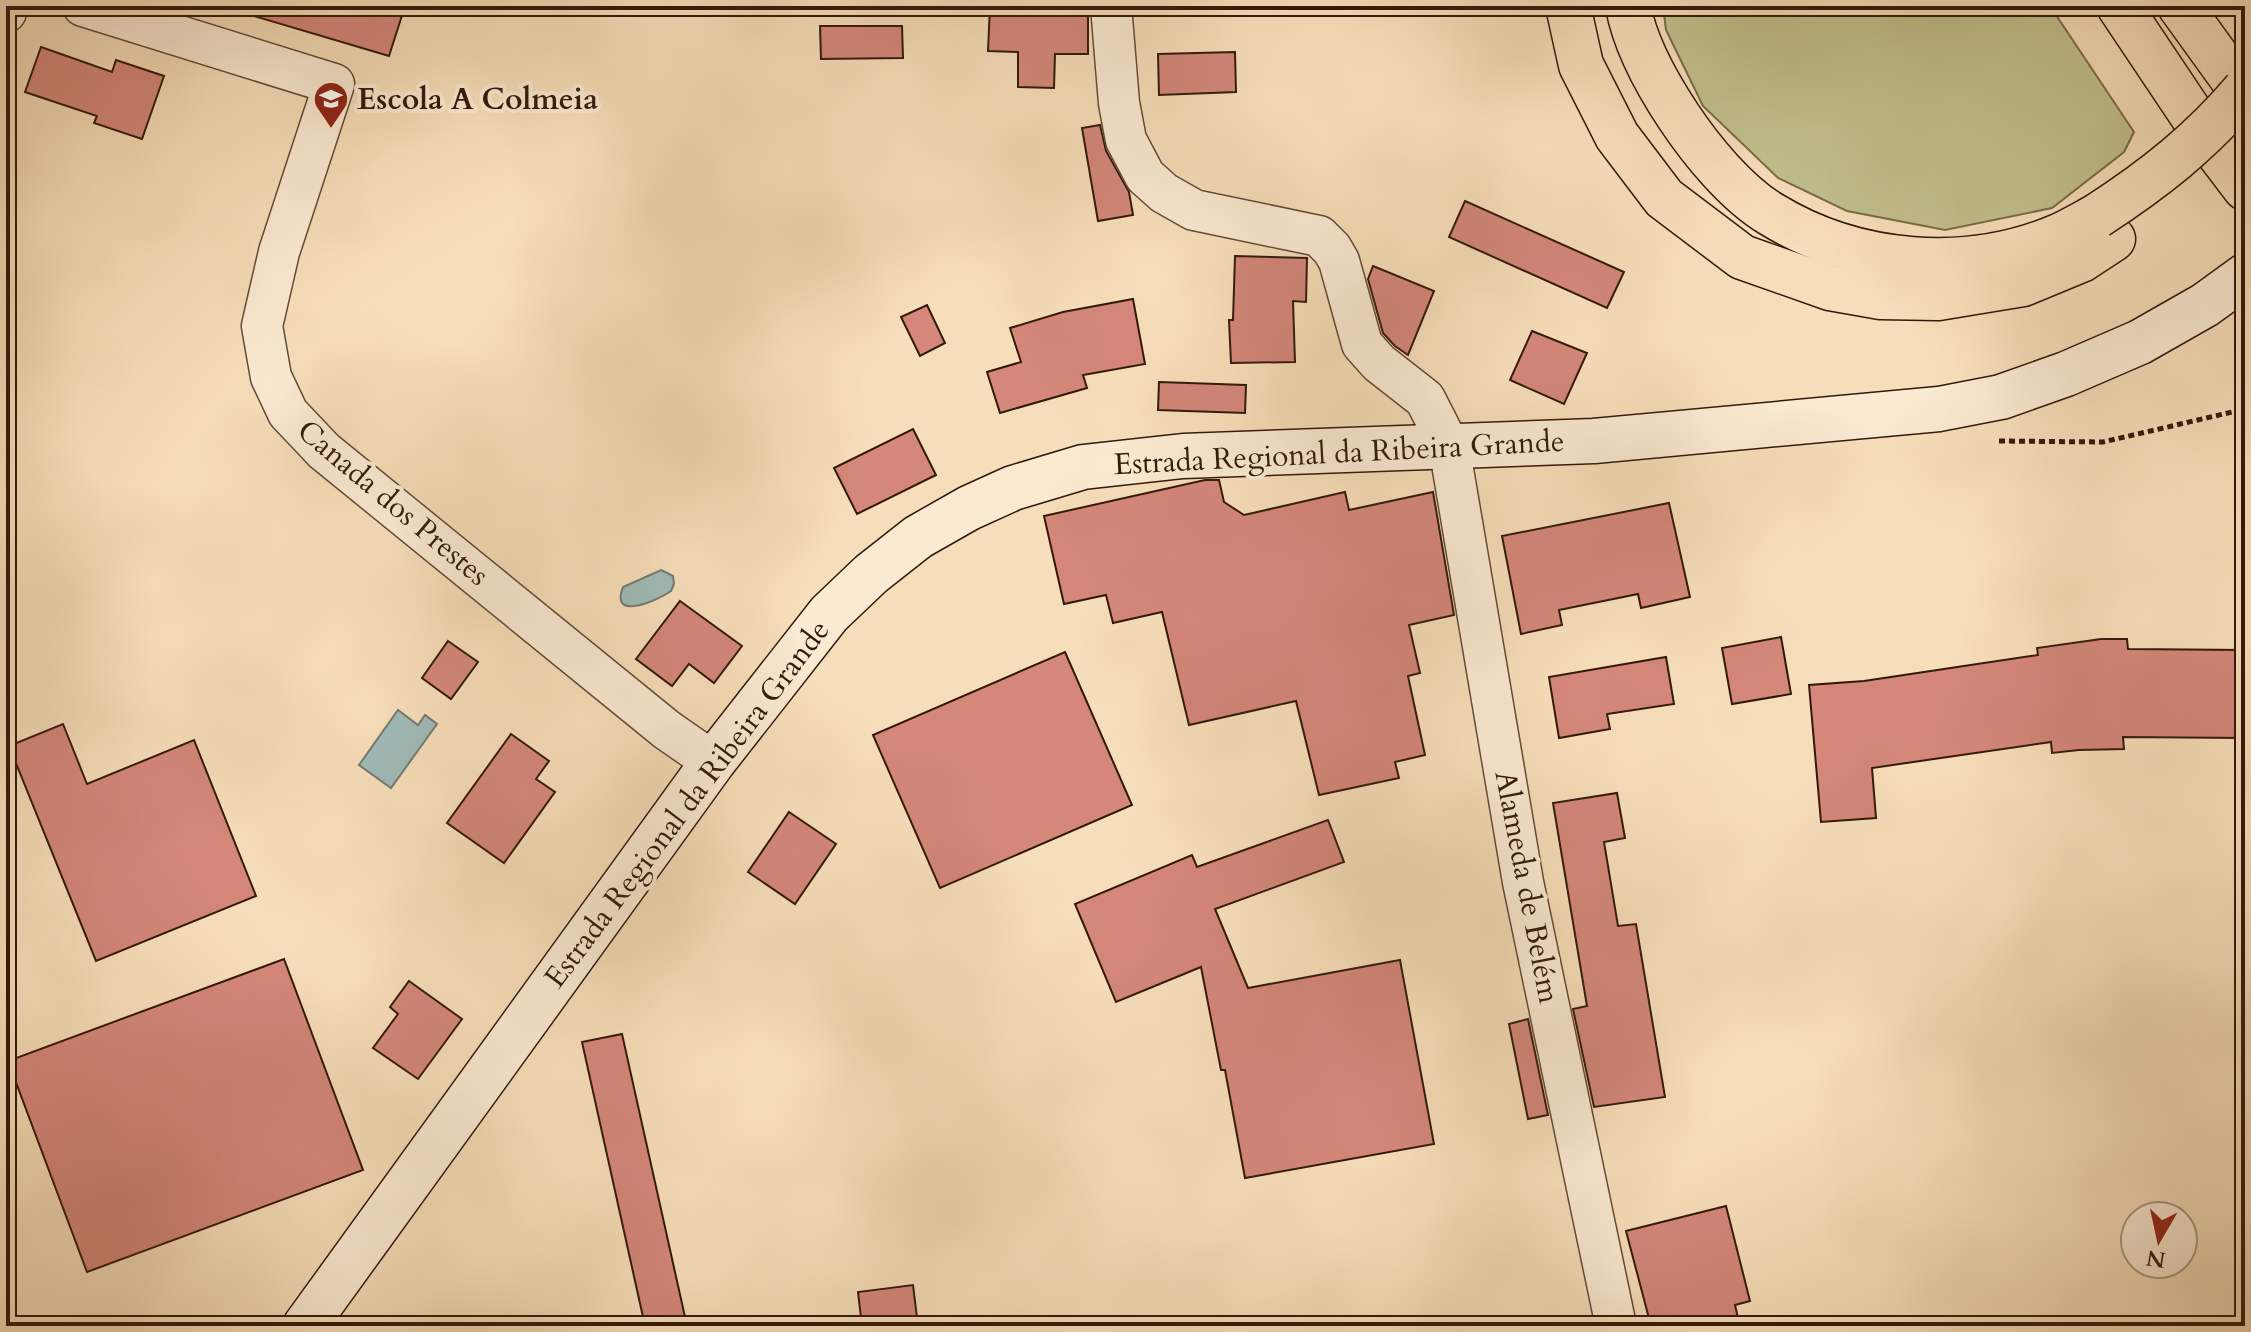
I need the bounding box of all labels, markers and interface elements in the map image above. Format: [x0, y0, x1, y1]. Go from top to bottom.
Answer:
place label: Escola A Colmeia [357, 79, 598, 120]
school or university icon: Escola A Colmeia [312, 80, 350, 130]
street label: Canada dos Prestes [288, 411, 498, 595]
street label: Estrada Regional da Ribeira Grande [1113, 421, 1565, 485]
street label: Estrada Regional da Ribeira Grande [535, 612, 839, 996]
street label: Alameda de Belém [1484, 767, 1570, 1007]
north arrow [2119, 1200, 2199, 1280]
text: N [2144, 1242, 2168, 1275]

